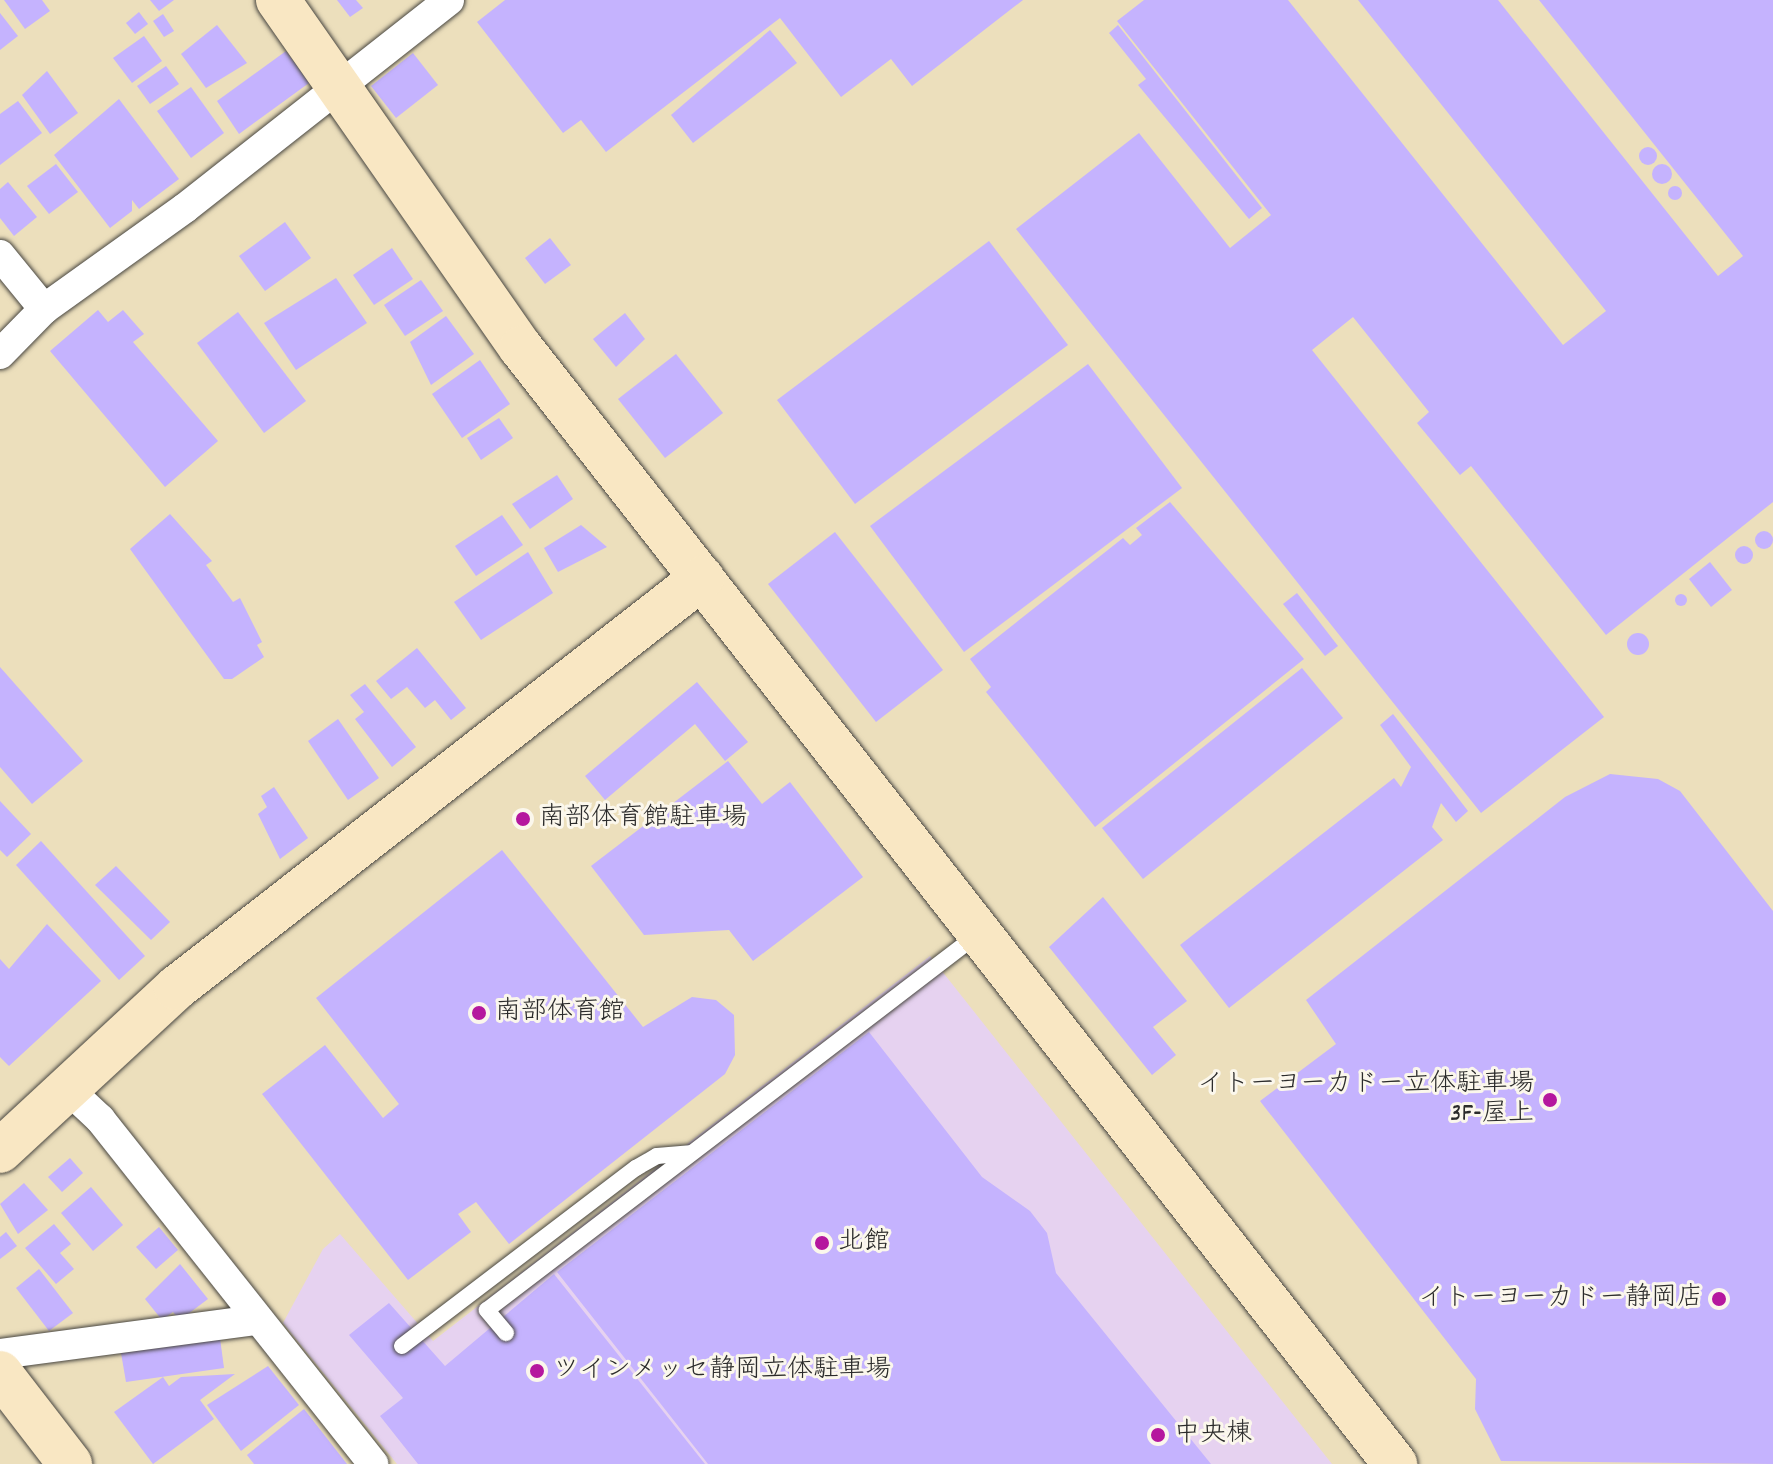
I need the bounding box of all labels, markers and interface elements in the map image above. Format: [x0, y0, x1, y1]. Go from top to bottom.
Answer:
place label: 南部体育館駐車場 [539, 803, 747, 835]
marker: 南部体育館駐車場 [514, 810, 532, 828]
place label: 南部体育館 [495, 997, 625, 1029]
marker: 南部体育館 [470, 1004, 488, 1022]
place label: イトーヨーカドー立体駐車場 3F-屋上 [1198, 1069, 1534, 1130]
marker: イトーヨーカドー立体駐車場 3F-屋上 [1541, 1091, 1559, 1109]
place label: 北館 [838, 1227, 890, 1259]
marker: 北館 [813, 1234, 831, 1252]
place label: イトーヨーカドー静岡店 [1419, 1283, 1703, 1315]
marker: イトーヨーカドー静岡店 [1710, 1290, 1728, 1308]
place label: ツインメッセ静岡立体駐車場 [553, 1355, 891, 1387]
marker: ツインメッセ静岡立体駐車場 [528, 1362, 546, 1380]
place label: 中央棟 [1174, 1419, 1252, 1451]
marker: 中央棟 [1149, 1426, 1167, 1444]

